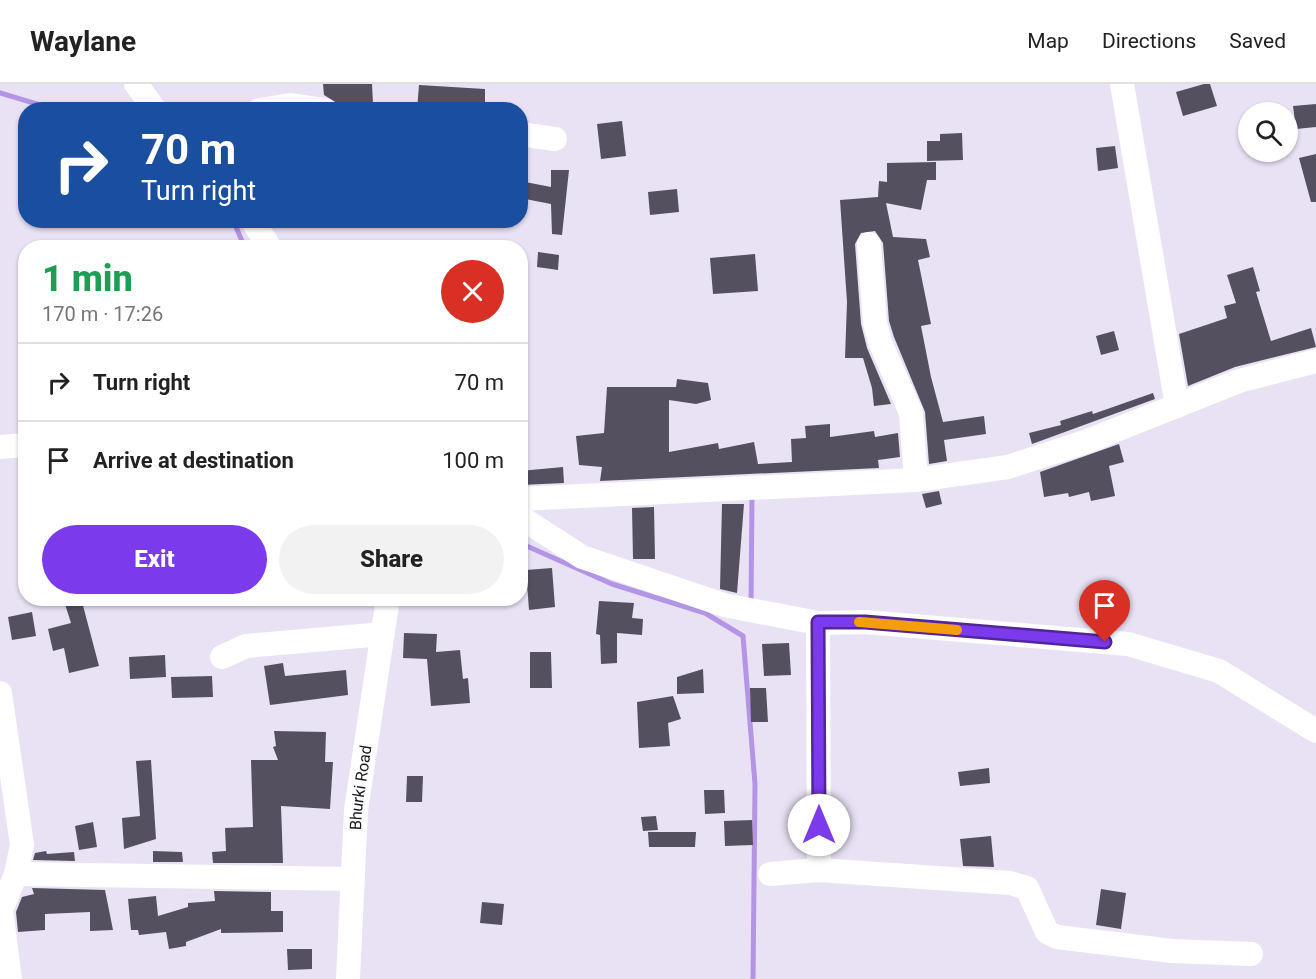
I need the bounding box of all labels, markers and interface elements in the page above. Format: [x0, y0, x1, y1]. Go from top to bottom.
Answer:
text: Waylane [30, 25, 136, 58]
text: Map [1027, 29, 1069, 53]
text: Directions [1102, 29, 1196, 53]
text: Saved [1229, 29, 1286, 53]
map controls [1238, 102, 1298, 162]
button: search [1238, 102, 1298, 162]
text: 70 m [141, 125, 236, 174]
icon: right [42, 126, 120, 204]
text: Turn right [141, 175, 256, 207]
text: 1 min [42, 258, 133, 300]
button: close [441, 260, 504, 323]
text: 170 m · 17:26 [42, 302, 163, 326]
icon: right [42, 366, 75, 399]
text: Turn right [93, 370, 190, 395]
text: 70 m [455, 370, 504, 395]
icon: arrive [42, 444, 75, 477]
text: Arrive at destination [93, 448, 294, 473]
text: 100 m [442, 448, 504, 473]
button: Exit [42, 525, 267, 594]
button: Share [279, 525, 504, 594]
pin [1079, 580, 1130, 642]
icon: arrive [1088, 589, 1121, 622]
street label: Bhurki Road [346, 744, 375, 830]
position arrow [787, 793, 851, 857]

